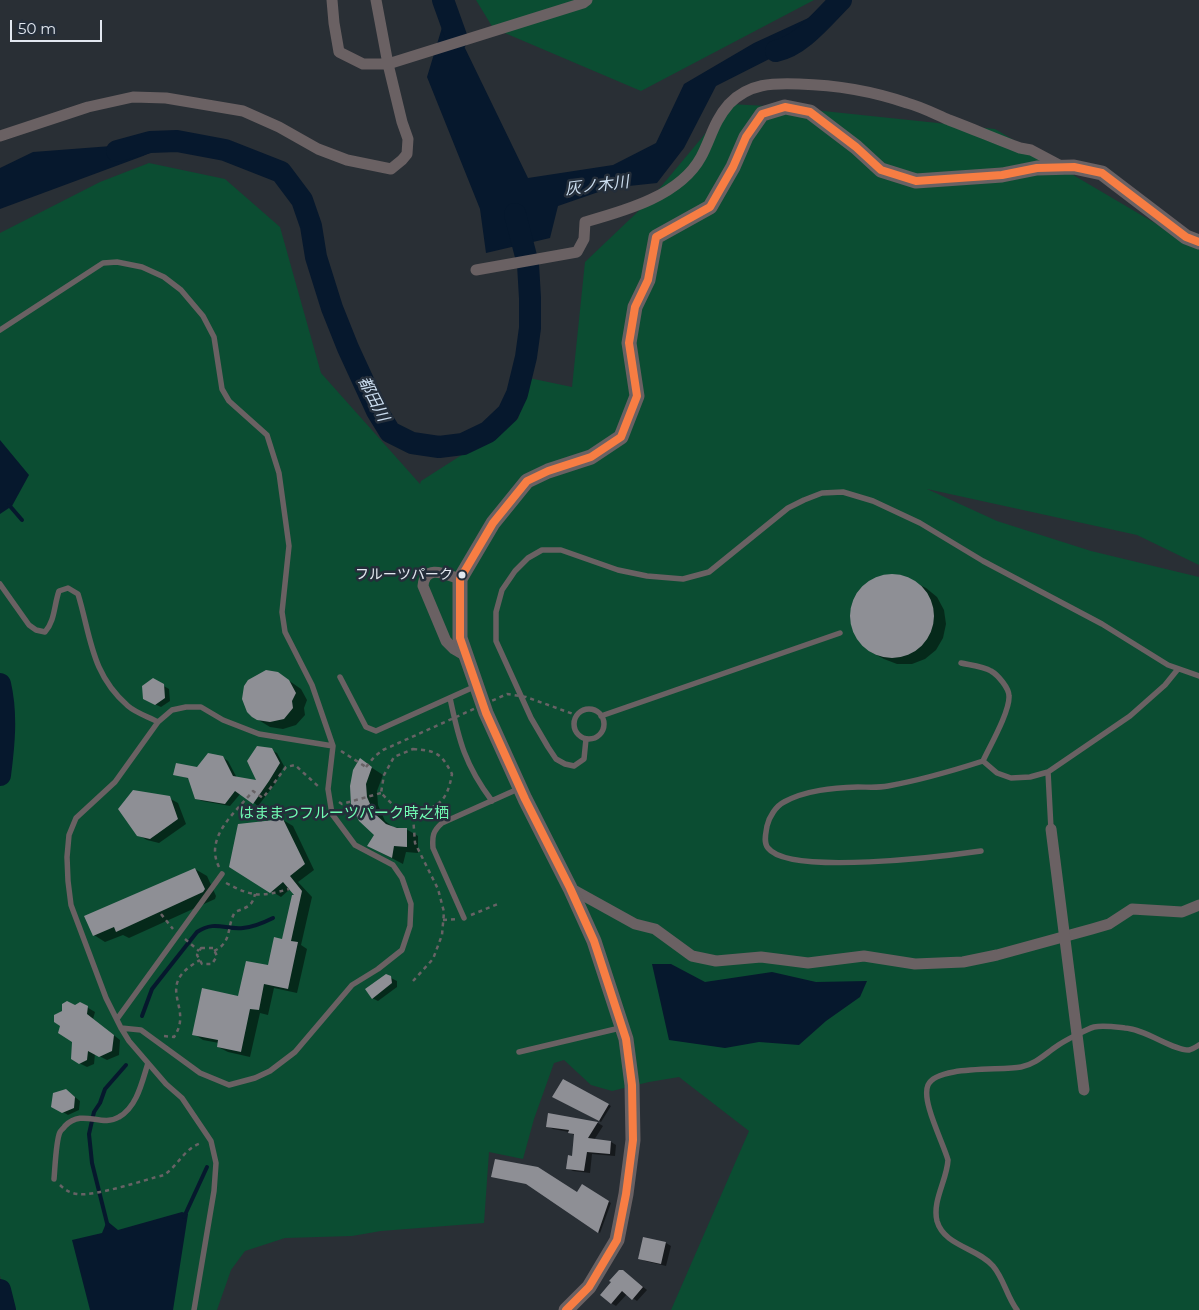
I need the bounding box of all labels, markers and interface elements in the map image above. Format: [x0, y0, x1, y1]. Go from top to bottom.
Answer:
scale bar [12, 10, 105, 42]
text: 50 m [18, 19, 56, 38]
water label: 灰ノ木川 [564, 173, 630, 199]
water label: 都田川 [354, 373, 392, 425]
place label: フルーツパーク [355, 567, 453, 583]
marker: フルーツパーク [457, 570, 467, 580]
park label: はままつフルーツパーク時之栖 [239, 805, 449, 823]

